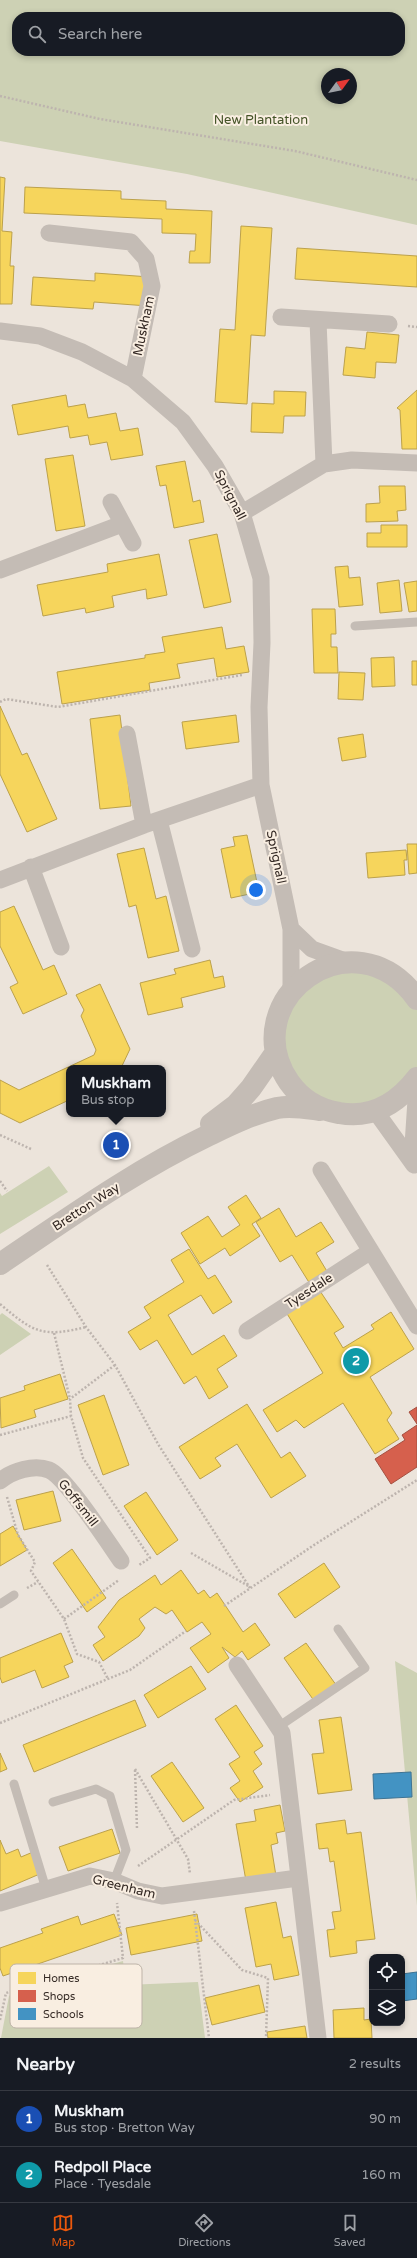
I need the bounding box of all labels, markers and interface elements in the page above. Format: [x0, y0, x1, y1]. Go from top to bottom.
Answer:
search box [12, 12, 405, 56]
icon: search [26, 23, 48, 45]
text: Search here [58, 25, 142, 43]
north arrow [321, 68, 357, 104]
park label: New Plantation [214, 112, 308, 128]
street label: Muskham [130, 295, 158, 357]
street label: Sprignall [211, 467, 249, 523]
street label: Sprignall [263, 829, 289, 885]
your location [246, 880, 266, 900]
popup [66, 1065, 166, 1117]
text: Muskham [81, 1074, 151, 1092]
text: Bus stop [81, 1092, 135, 1108]
pin: 1 [103, 1130, 129, 1160]
street label: Bretton Way [49, 1179, 123, 1235]
street label: Tyesdale [282, 1270, 336, 1312]
pin: 2 [343, 1346, 369, 1376]
street label: Goffsmill [55, 1476, 101, 1530]
street label: Greenham [91, 1871, 157, 1903]
map controls [369, 1954, 405, 2026]
button: locate [369, 1954, 405, 1990]
legend [10, 1964, 142, 2028]
text: Homes [43, 1972, 79, 1985]
text: Shops [43, 1990, 75, 2003]
button: layers [369, 1990, 405, 2026]
text: Schools [43, 2008, 84, 2021]
text: Nearby [16, 2054, 75, 2075]
text: 2 results [349, 2056, 401, 2072]
text: Muskham [54, 2102, 124, 2120]
text: 1 [25, 2111, 33, 2127]
text: 90 m [369, 2111, 401, 2127]
text: Bus stop · Bretton Way [54, 2120, 195, 2136]
text: Redpoll Place [54, 2158, 151, 2176]
text: 2 [25, 2167, 33, 2183]
text: 160 m [361, 2167, 401, 2183]
text: Place · Tyesdale [54, 2176, 151, 2192]
tab: Map [51, 2212, 75, 2249]
tab: Directions [178, 2212, 231, 2249]
tab: Saved [334, 2212, 366, 2249]

